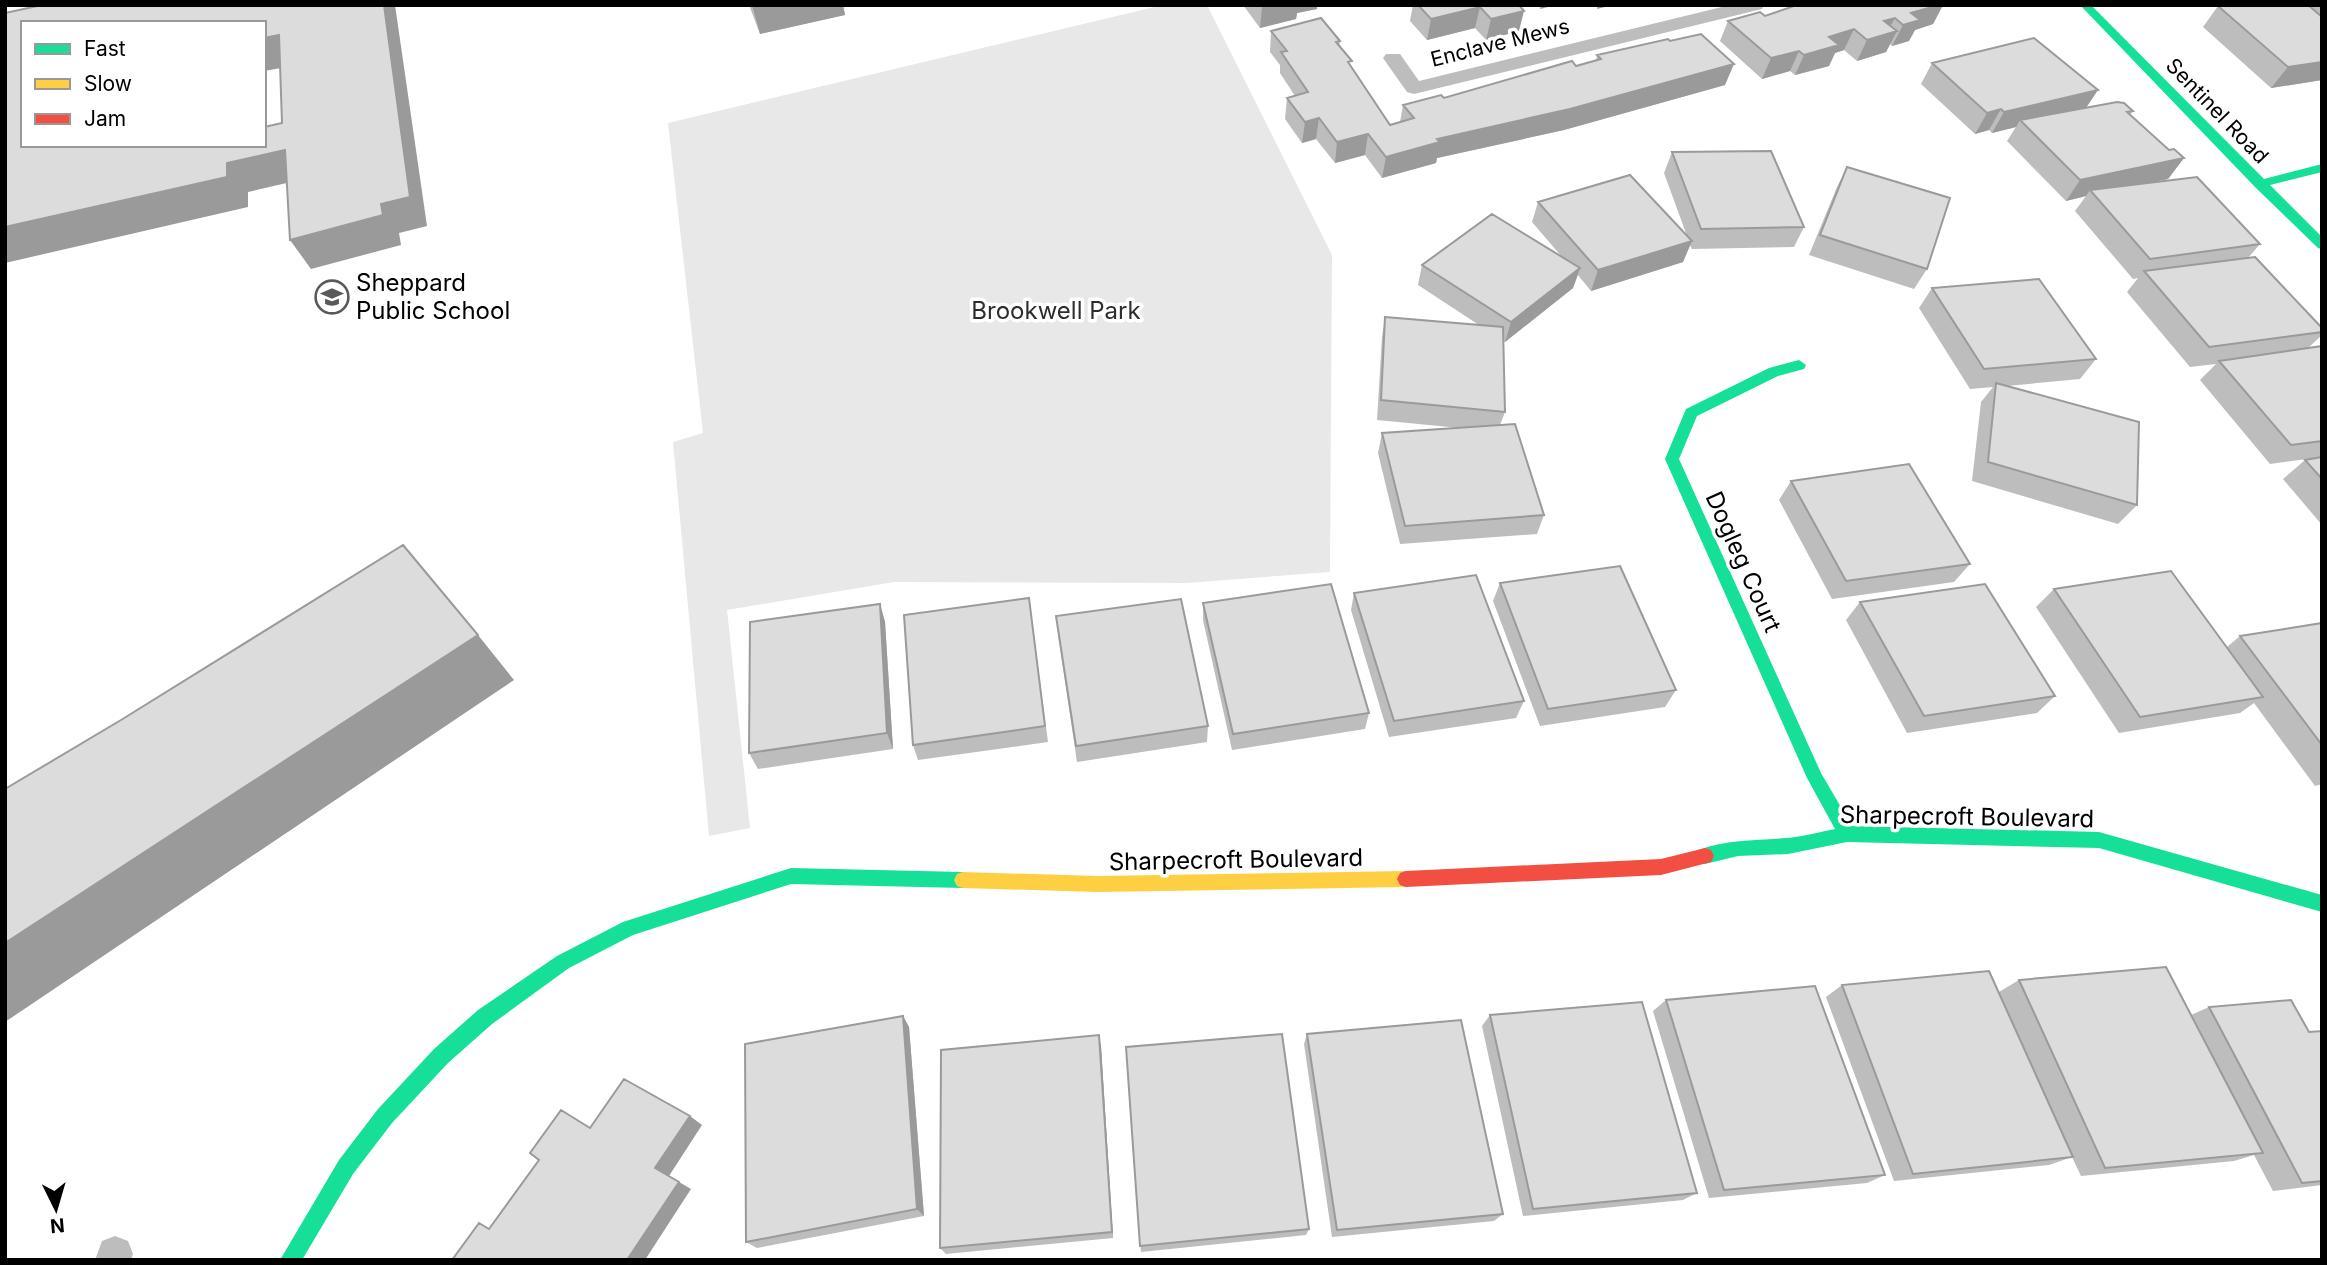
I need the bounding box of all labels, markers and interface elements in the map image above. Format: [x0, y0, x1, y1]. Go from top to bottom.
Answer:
street label: Enclave Mews [1428, 13, 1572, 72]
legend [21, 21, 266, 147]
text: Fast [84, 36, 126, 61]
street label: Sentinel Road [2161, 53, 2274, 168]
text: Slow [84, 71, 132, 96]
text: Jam [84, 106, 126, 131]
place label: Sheppard Public School [356, 268, 510, 325]
school or university icon: Sheppard Public School [313, 278, 351, 316]
park label: Brookwell Park [971, 296, 1141, 325]
street label: Dogleg Court [1699, 487, 1787, 637]
street label: Sharpecroft Boulevard [1840, 800, 2094, 833]
street label: Sharpecroft Boulevard [1109, 843, 1363, 876]
north arrow [21, 1174, 91, 1244]
text: N [49, 1213, 66, 1238]

